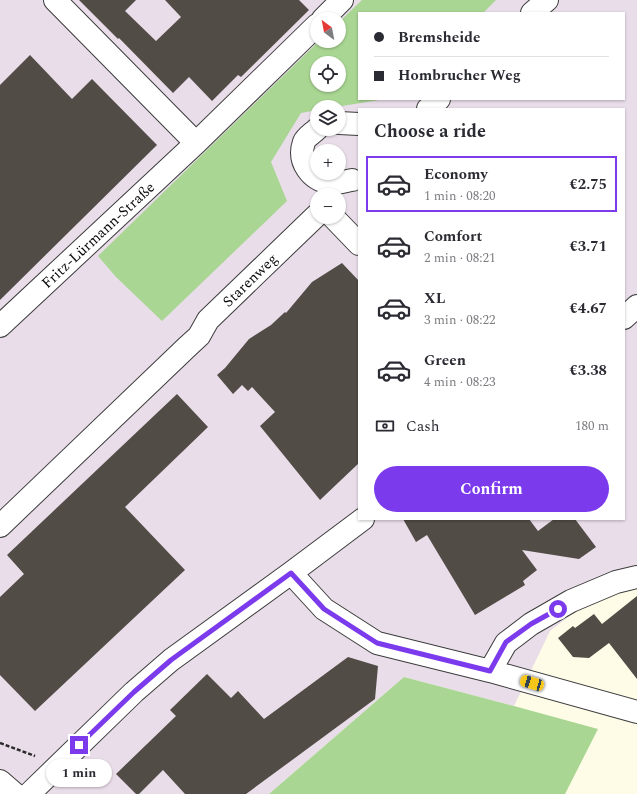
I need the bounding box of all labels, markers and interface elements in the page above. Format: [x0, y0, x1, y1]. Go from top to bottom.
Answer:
north arrow [310, 12, 346, 48]
map controls [310, 12, 346, 224]
text: Bremsheide [398, 26, 480, 49]
button: locate [310, 56, 346, 92]
text: Hombrucher Weg [398, 64, 521, 87]
button: layers [310, 100, 346, 136]
text: Choose a ride [374, 118, 486, 145]
button: + [310, 144, 346, 180]
text: Economy [424, 163, 488, 186]
icon: car [376, 166, 412, 202]
text: €2.75 [569, 173, 607, 196]
street label: Fritz-Lürmann-Straße [36, 176, 160, 294]
text: 1 min · 08:20 [424, 186, 496, 206]
button: − [310, 188, 346, 224]
text: Comfort [424, 225, 482, 248]
icon: car [376, 228, 412, 264]
text: €3.71 [569, 235, 607, 258]
street label: Starenweg [217, 248, 283, 313]
text: 2 min · 08:21 [424, 248, 496, 268]
text: XL [424, 287, 445, 310]
icon: car [376, 290, 412, 326]
text: €4.67 [569, 297, 607, 320]
text: 3 min · 08:22 [424, 310, 496, 330]
text: Green [424, 349, 466, 372]
icon: car [376, 352, 412, 388]
text: €3.38 [569, 359, 607, 382]
text: 4 min · 08:23 [424, 372, 496, 392]
icon: cash [374, 415, 396, 437]
text: Cash [406, 415, 439, 438]
text: 180 m [575, 416, 609, 436]
button: Confirm [374, 466, 609, 512]
route start [549, 600, 567, 618]
car [519, 674, 545, 692]
route end [70, 736, 88, 754]
callout: 1 min [46, 759, 112, 787]
text: 1 min [62, 763, 96, 783]

